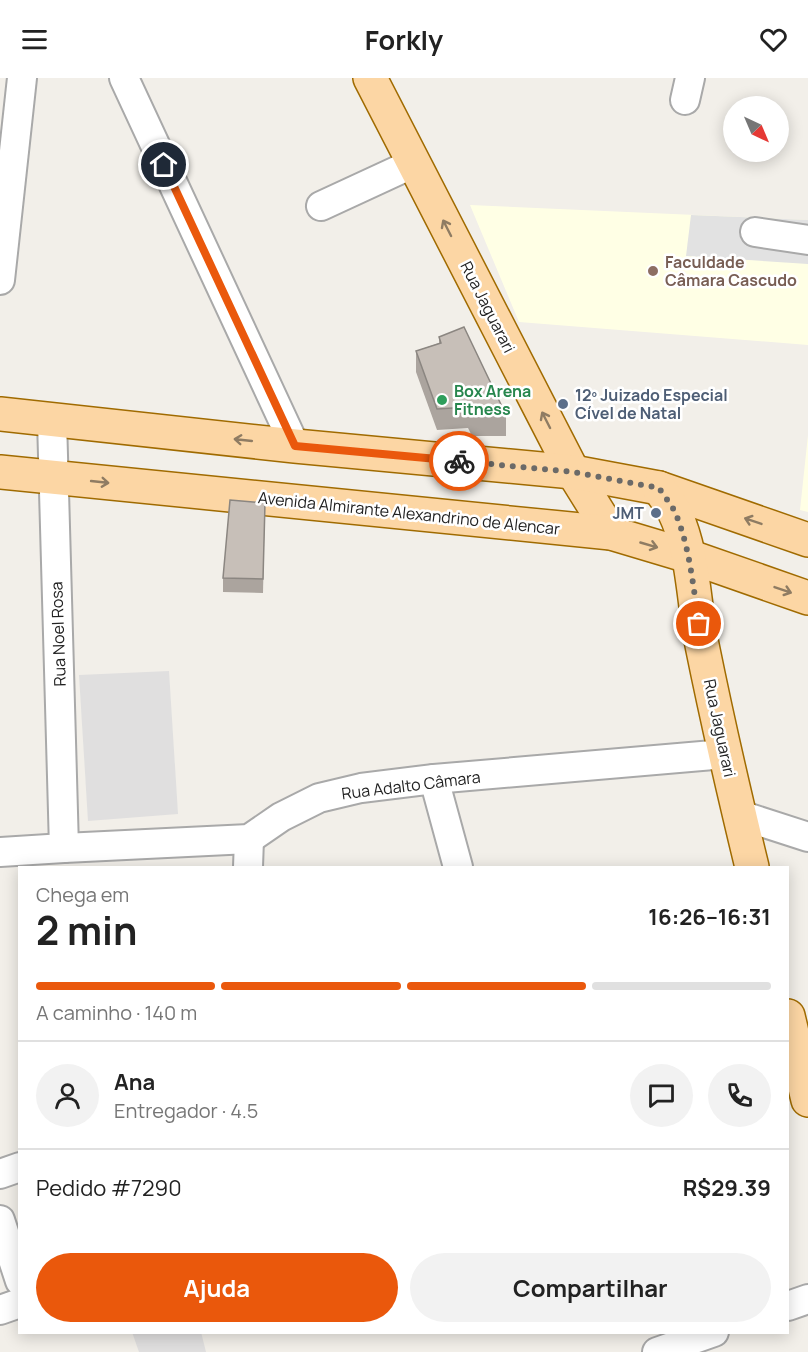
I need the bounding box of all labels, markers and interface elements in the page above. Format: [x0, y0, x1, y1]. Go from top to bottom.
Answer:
text: Forkly [365, 21, 443, 58]
icon: menu [18, 23, 51, 56]
icon: heart [757, 23, 790, 56]
north arrow [723, 96, 789, 162]
map controls [723, 96, 789, 162]
pin [138, 139, 189, 190]
icon: home [147, 148, 180, 181]
one-way arrow [441, 219, 452, 237]
place label: Faculdade Câmara Cascudo [665, 251, 797, 291]
street label: Rua Jaguarari [456, 258, 520, 356]
marker: Faculdade Câmara Cascudo [646, 264, 660, 278]
place label: Box Arena Fitness [454, 380, 531, 420]
place label: 12º Juizado Especial Cível de Natal [575, 384, 728, 424]
marker: Box Arena Fitness [435, 393, 449, 407]
marker: 12º Juizado Especial Cível de Natal [556, 397, 570, 411]
one-way arrow [540, 411, 551, 429]
courier [429, 431, 489, 491]
one-way arrow [233, 434, 253, 445]
icon: bike [443, 445, 476, 478]
one-way arrow [90, 477, 109, 488]
street label: Avenida Almirante Alexandrino de Alencar [257, 486, 561, 540]
place label: JMT [613, 502, 644, 524]
marker: JMT [649, 506, 663, 520]
one-way arrow [744, 515, 763, 526]
one-way arrow [639, 540, 658, 551]
street label: Rua Noel Rosa [45, 581, 71, 687]
one-way arrow [773, 585, 792, 596]
pin [673, 598, 724, 649]
icon: bag [682, 607, 715, 640]
street label: Rua Jaguarari [699, 677, 741, 779]
street label: Rua Adalto Câmara [340, 766, 482, 804]
text: Chega em [36, 881, 129, 908]
text: 16:26–16:31 [648, 902, 771, 932]
text: 2 min [36, 903, 137, 957]
text: A caminho · 140 m [36, 999, 197, 1026]
button: person [36, 1064, 99, 1127]
button: chat [630, 1064, 693, 1127]
button: phone [708, 1064, 771, 1127]
text: Ana [114, 1067, 155, 1097]
text: Entregador · 4.5 [114, 1097, 258, 1124]
text: Pedido #7290 [36, 1173, 182, 1203]
text: R$29.39 [683, 1173, 771, 1203]
button: Ajuda [36, 1253, 398, 1322]
button: Compartilhar [410, 1253, 771, 1322]

